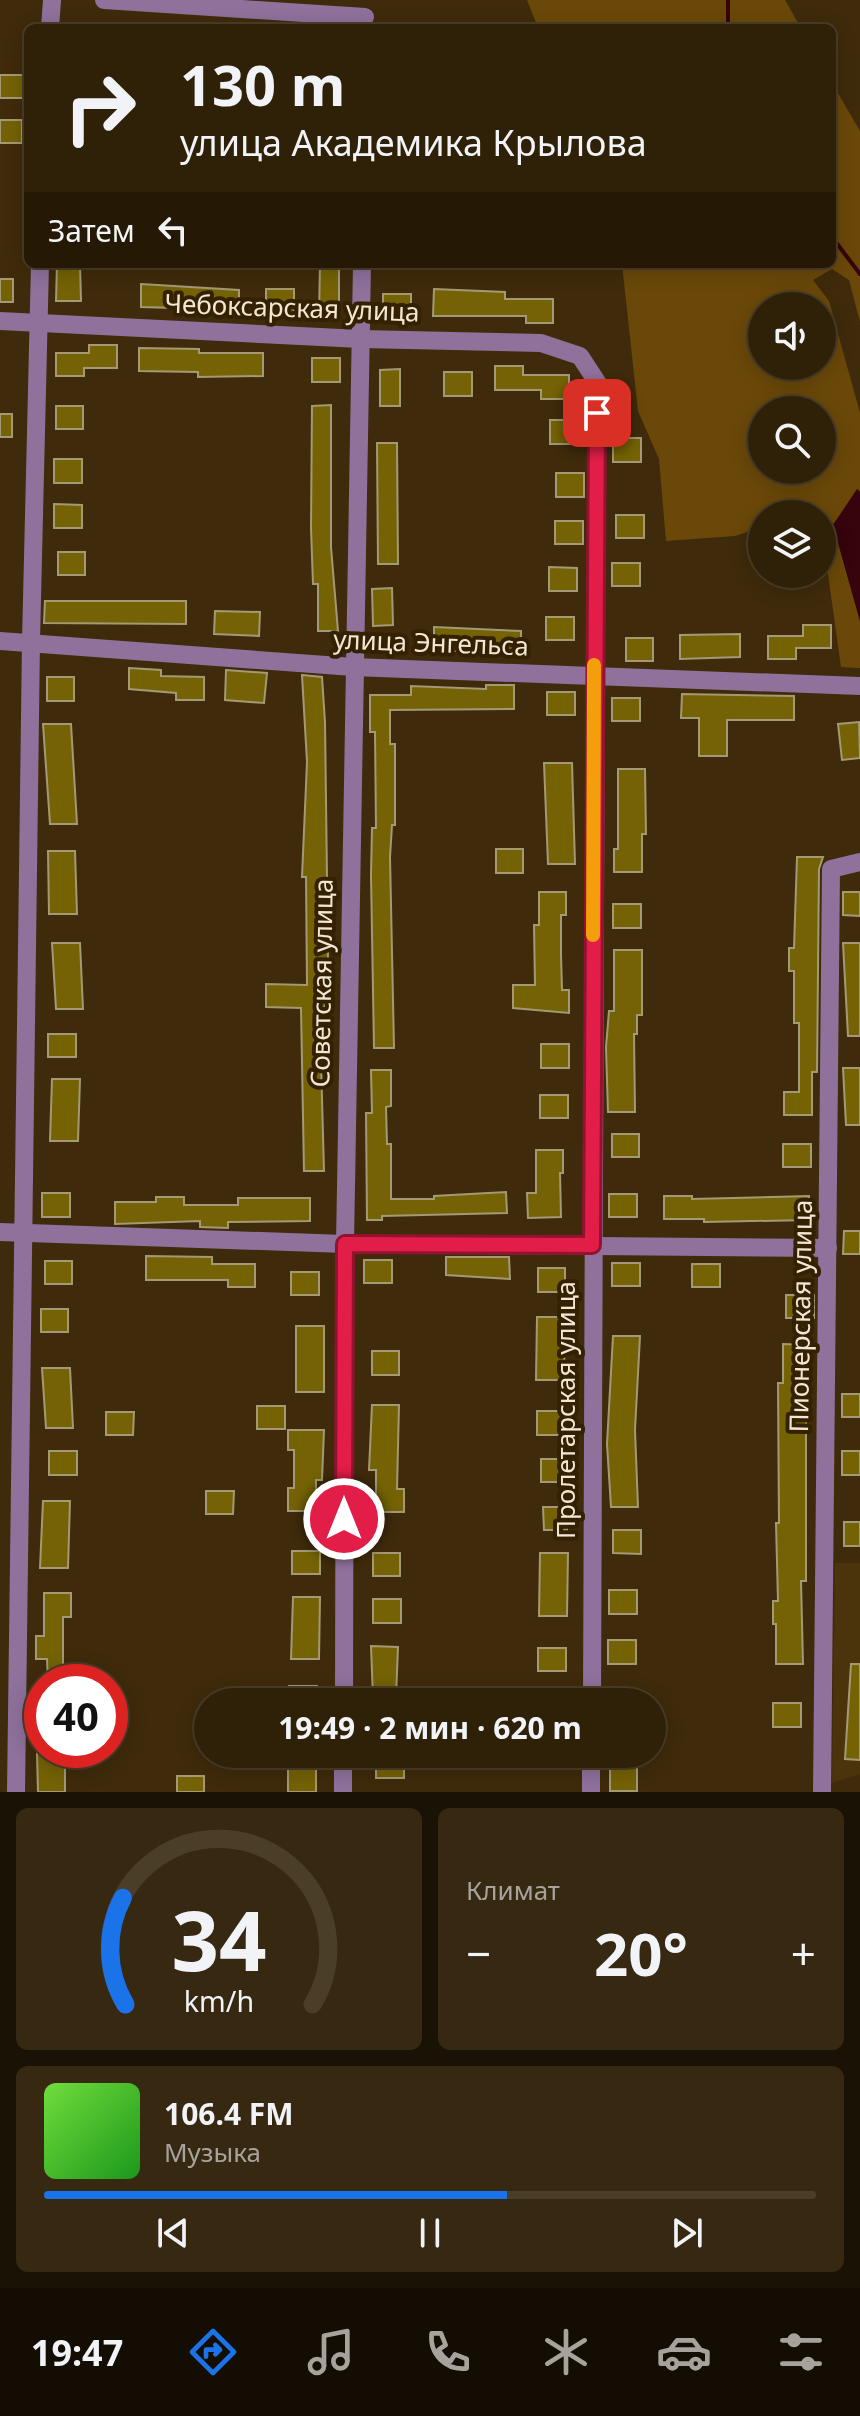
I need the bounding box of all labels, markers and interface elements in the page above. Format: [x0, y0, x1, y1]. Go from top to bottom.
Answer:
text: 130 m [180, 46, 345, 122]
icon: right [48, 56, 152, 160]
text: улица Академика Крылова [180, 118, 647, 167]
icon: left [151, 208, 195, 252]
text: Затем [48, 210, 135, 251]
street label: Чебоксарская улица [164, 285, 420, 329]
map controls [748, 292, 836, 588]
button: sound [748, 292, 836, 380]
pin [563, 379, 631, 447]
icon: arrive [575, 391, 619, 435]
button: search [748, 396, 836, 484]
button: layers [748, 500, 836, 588]
street label: улица Энгельса [333, 621, 529, 663]
street label: Советская улица [301, 878, 341, 1088]
street label: Пионерская улица [780, 1199, 820, 1433]
street label: Пролетарская улица [547, 1281, 583, 1539]
position arrow [302, 1477, 386, 1561]
speed limit sign: 40 [24, 1664, 128, 1768]
text: 19:49 · 2 мин · 620 m [278, 1707, 582, 1748]
text: Климат [466, 1872, 560, 1908]
text: 34 [171, 1882, 267, 1995]
text: 20° [594, 1912, 688, 1994]
text: − [466, 1923, 491, 1983]
text: + [791, 1923, 816, 1983]
text: km/h [184, 1981, 254, 2020]
text: 106.4 FM [164, 2093, 294, 2134]
text: Музыка [164, 2134, 261, 2170]
icon: previous [151, 2211, 195, 2255]
icon: pause [408, 2211, 452, 2255]
icon: next [665, 2211, 709, 2255]
icon: directions [185, 2324, 241, 2380]
icon: music [303, 2324, 359, 2380]
icon: phone [420, 2324, 476, 2380]
icon: climate [538, 2324, 594, 2380]
icon: car [656, 2324, 712, 2380]
icon: filters [773, 2324, 829, 2380]
text: 19:47 [31, 2328, 123, 2377]

